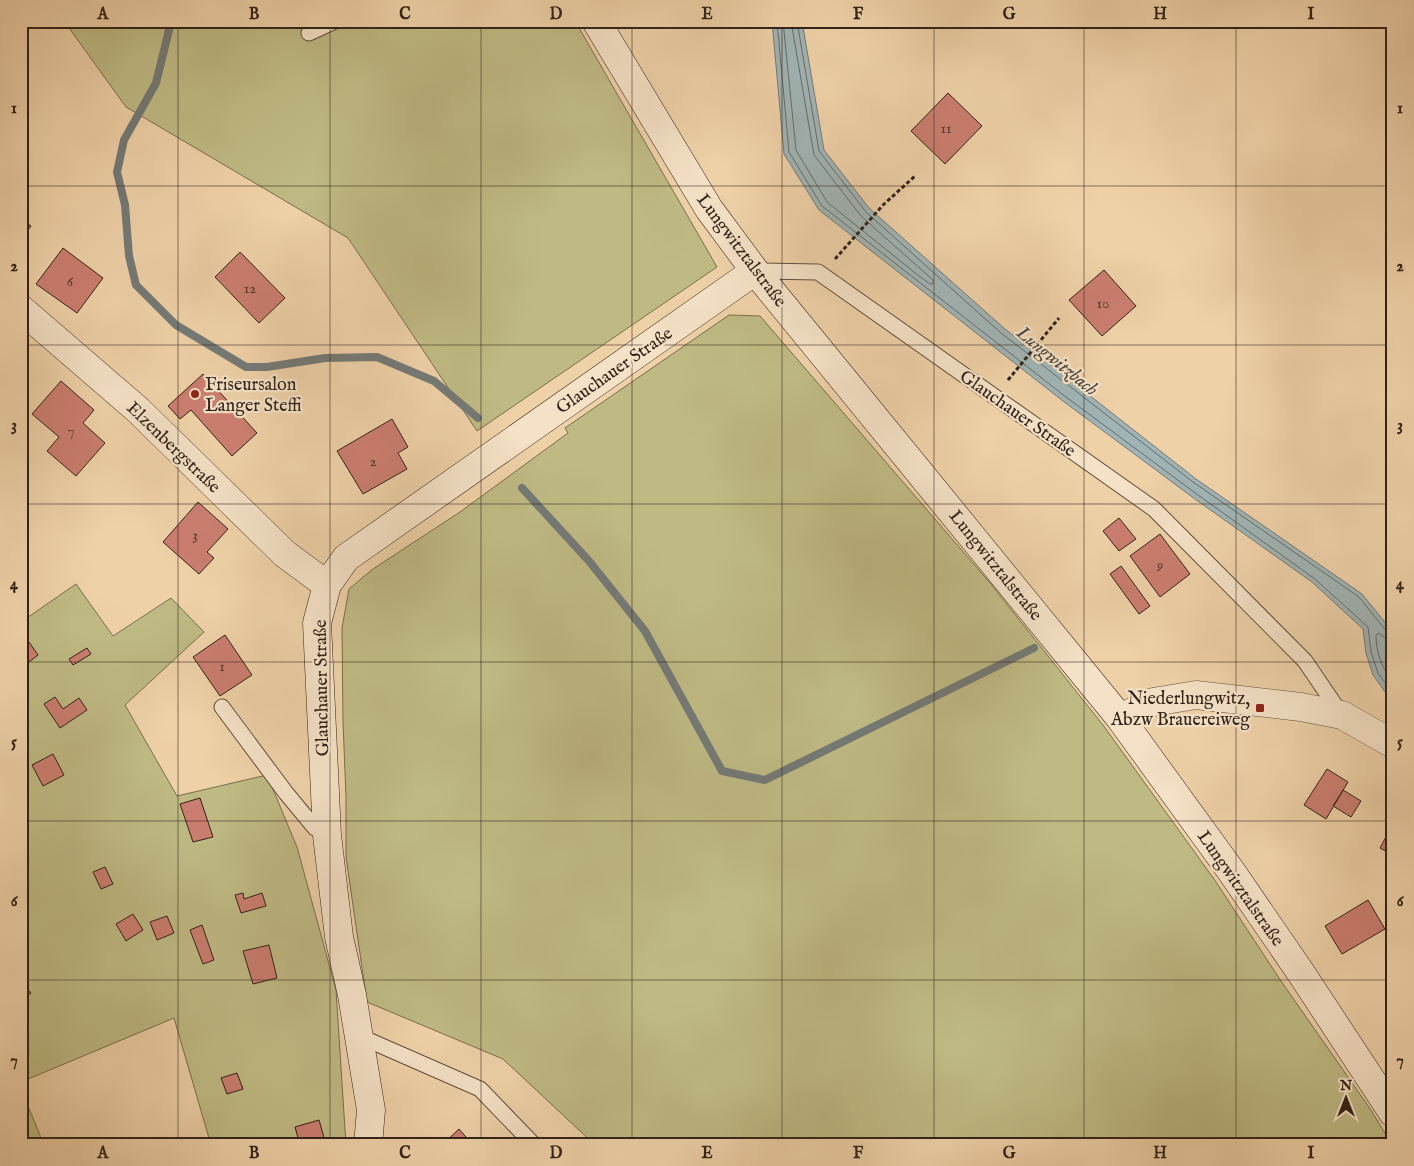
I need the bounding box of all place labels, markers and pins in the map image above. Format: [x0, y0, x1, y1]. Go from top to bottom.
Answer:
place label: Friseursalon Langer Steffi [205, 374, 301, 418]
marker: Friseursalon Langer Steffi [189, 388, 201, 400]
place label: Niederlungwitz, Abzw Brauereiweg [1110, 688, 1250, 732]
marker: Niederlungwitz, Abzw Brauereiweg [1254, 702, 1266, 714]

